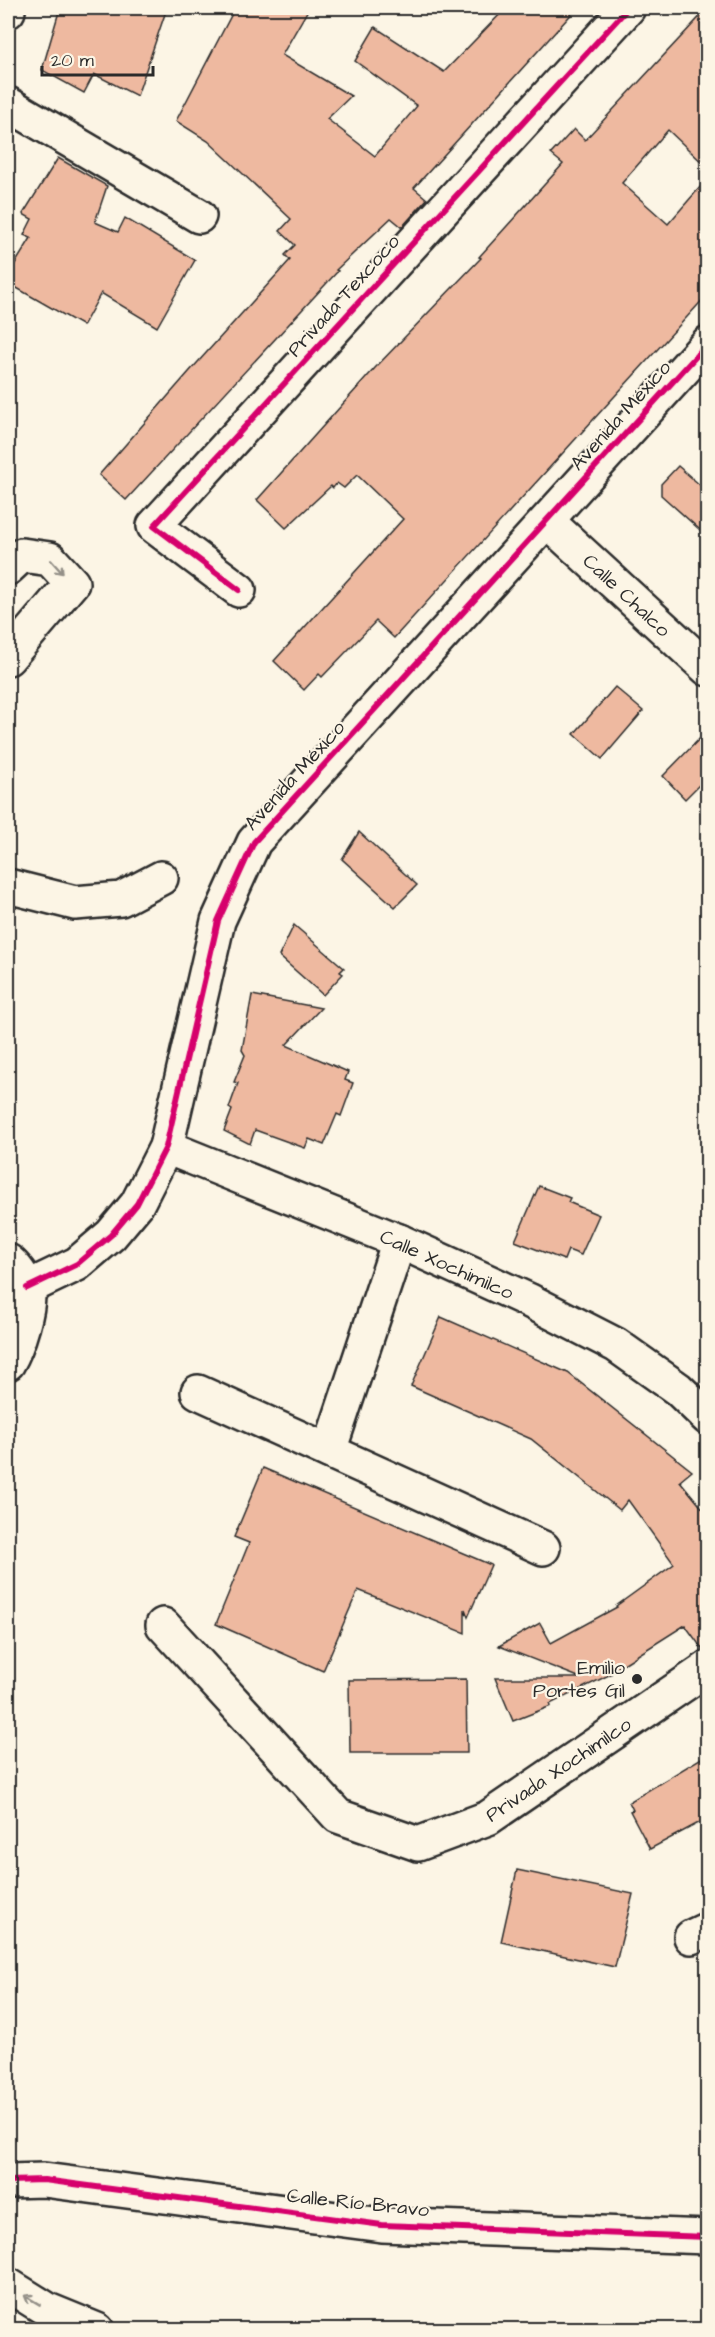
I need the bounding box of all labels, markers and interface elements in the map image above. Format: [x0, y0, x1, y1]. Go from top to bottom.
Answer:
scale bar [42, 39, 153, 77]
text: 20 m [51, 48, 94, 73]
street label: Privada Texcoco [281, 228, 406, 363]
street label: Avenida México [564, 355, 678, 477]
street label: Calle Chalco [576, 548, 676, 644]
one-way arrow [50, 559, 64, 574]
street label: Avenida México [238, 715, 352, 837]
street label: Calle Xochimilco [375, 1223, 518, 1307]
place label: Emilio Portes Gil [533, 1654, 625, 1705]
marker: Emilio Portes Gil [630, 1672, 644, 1686]
street label: Privada Xochimilco [480, 1711, 637, 1829]
street label: Calle Río Bravo [285, 2182, 430, 2224]
one-way arrow [24, 2294, 41, 2306]

